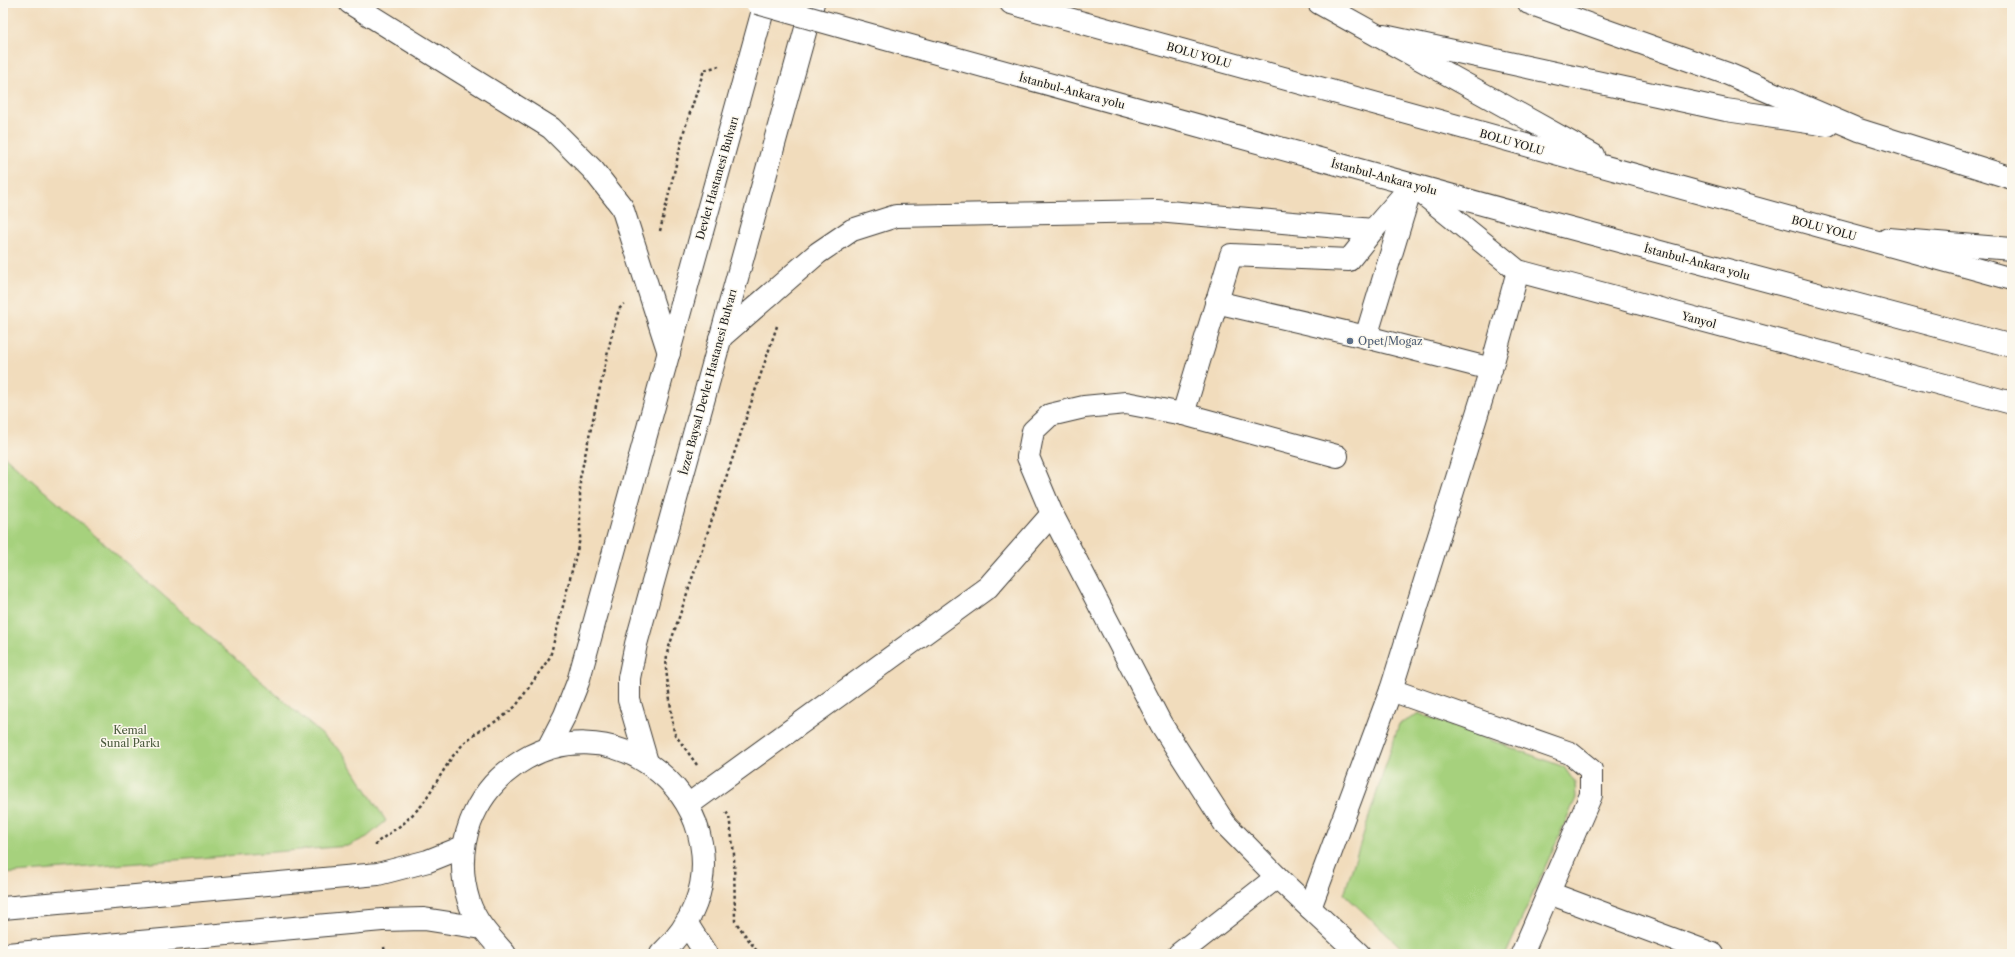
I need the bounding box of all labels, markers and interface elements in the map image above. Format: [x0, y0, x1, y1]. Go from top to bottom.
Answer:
street label: BOLU YOLU [1165, 39, 1234, 71]
street label: İstanbul-Ankara yolu [1017, 69, 1127, 112]
street label: Devlet Hastanesi Bulvarı [693, 114, 742, 241]
street label: BOLU YOLU [1478, 126, 1547, 158]
street label: İstanbul-Ankara yolu [1329, 155, 1439, 198]
street label: BOLU YOLU [1790, 213, 1859, 244]
street label: İstanbul-Ankara yolu [1642, 240, 1752, 283]
street label: İzzet Baysal Devlet Hastanesi Bulvarı [675, 287, 740, 477]
street label: Yanyol [1679, 308, 1718, 331]
place label: Opet/Mogaz [1358, 334, 1423, 348]
marker: Opet/Mogaz [1345, 336, 1355, 346]
park label: Kemal Sunal Parkı [100, 723, 160, 750]

